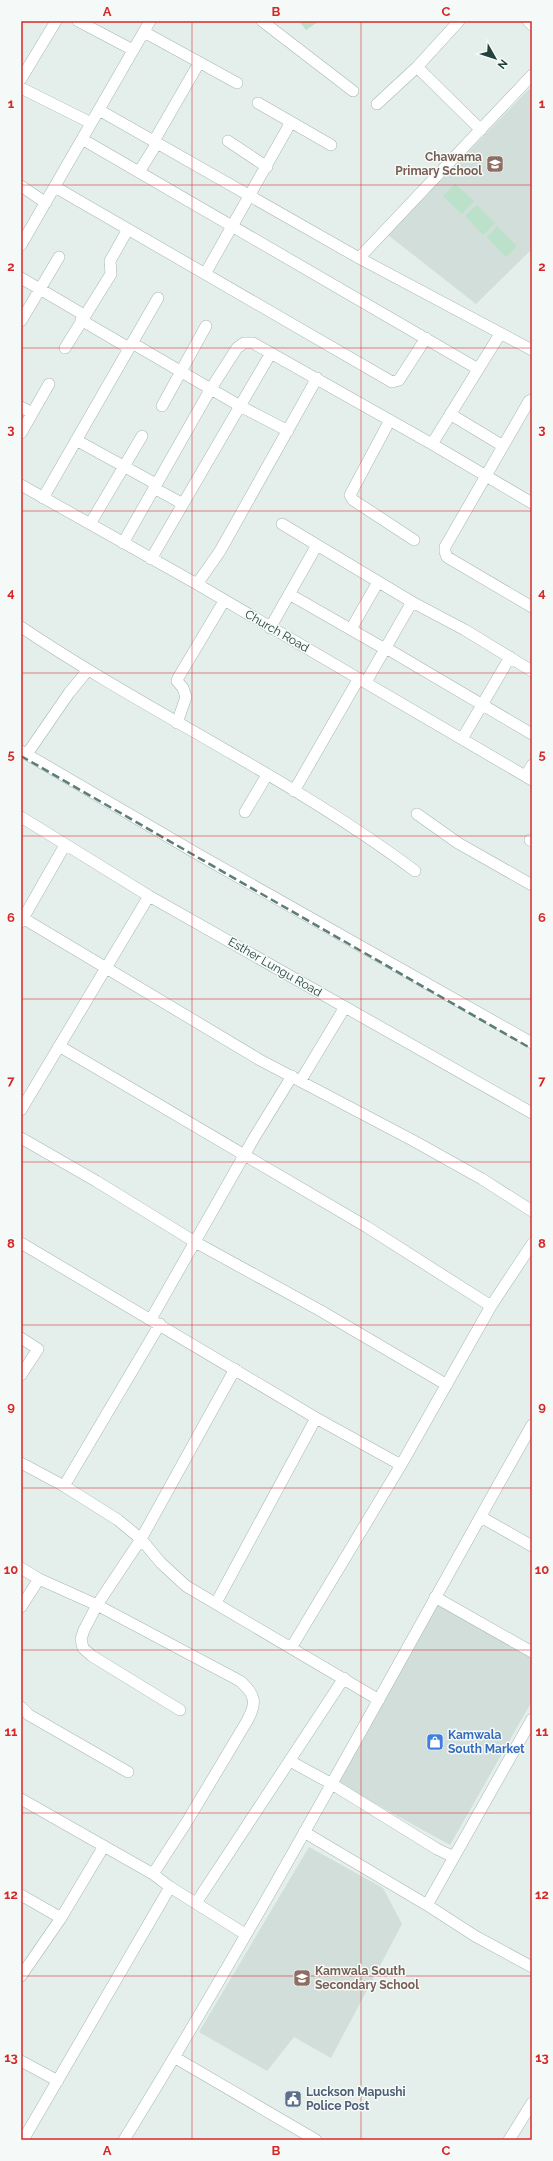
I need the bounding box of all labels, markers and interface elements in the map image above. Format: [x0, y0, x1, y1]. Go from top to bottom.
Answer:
text: A [103, 4, 112, 19]
text: B [272, 4, 281, 19]
text: C [442, 4, 451, 19]
north arrow [475, 38, 515, 78]
text: N [495, 57, 510, 71]
text: 1 [8, 96, 15, 111]
text: 1 [539, 96, 546, 111]
place label: Chawama Primary School [395, 150, 482, 178]
school or university icon: Chawama Primary School [485, 154, 505, 174]
text: 2 [7, 259, 15, 274]
text: 2 [538, 259, 546, 274]
text: 3 [7, 422, 15, 437]
text: 3 [538, 422, 546, 437]
text: 4 [7, 585, 15, 600]
text: 4 [538, 585, 546, 600]
street label: Church Road [242, 607, 312, 655]
text: 5 [7, 747, 15, 762]
text: 5 [538, 747, 546, 762]
text: 6 [7, 910, 15, 925]
text: 6 [538, 910, 546, 925]
street label: Esther Lungu Road [226, 935, 324, 999]
text: 7 [7, 1073, 15, 1088]
text: 7 [538, 1073, 546, 1088]
text: 8 [7, 1236, 15, 1251]
text: 8 [538, 1236, 546, 1251]
text: 9 [7, 1399, 15, 1414]
text: 9 [538, 1399, 546, 1414]
text: 10 [4, 1562, 18, 1577]
text: 10 [535, 1562, 549, 1577]
text: 11 [5, 1724, 18, 1739]
text: 11 [536, 1724, 549, 1739]
place label: Kamwala South Market [448, 1728, 525, 1756]
shop icon: Kamwala South Market [425, 1732, 445, 1752]
text: 12 [4, 1887, 18, 1902]
text: 12 [535, 1887, 549, 1902]
place label: Kamwala South Secondary School [315, 1964, 419, 1992]
school or university icon: Kamwala South Secondary School [292, 1968, 312, 1988]
text: 13 [4, 2050, 18, 2065]
text: 13 [535, 2050, 549, 2065]
place label: Luckson Mapushi Police Post [306, 2085, 406, 2113]
public building icon: Luckson Mapushi Police Post [283, 2089, 303, 2109]
text: A [103, 2143, 112, 2158]
text: B [272, 2143, 281, 2158]
text: C [442, 2143, 451, 2158]

